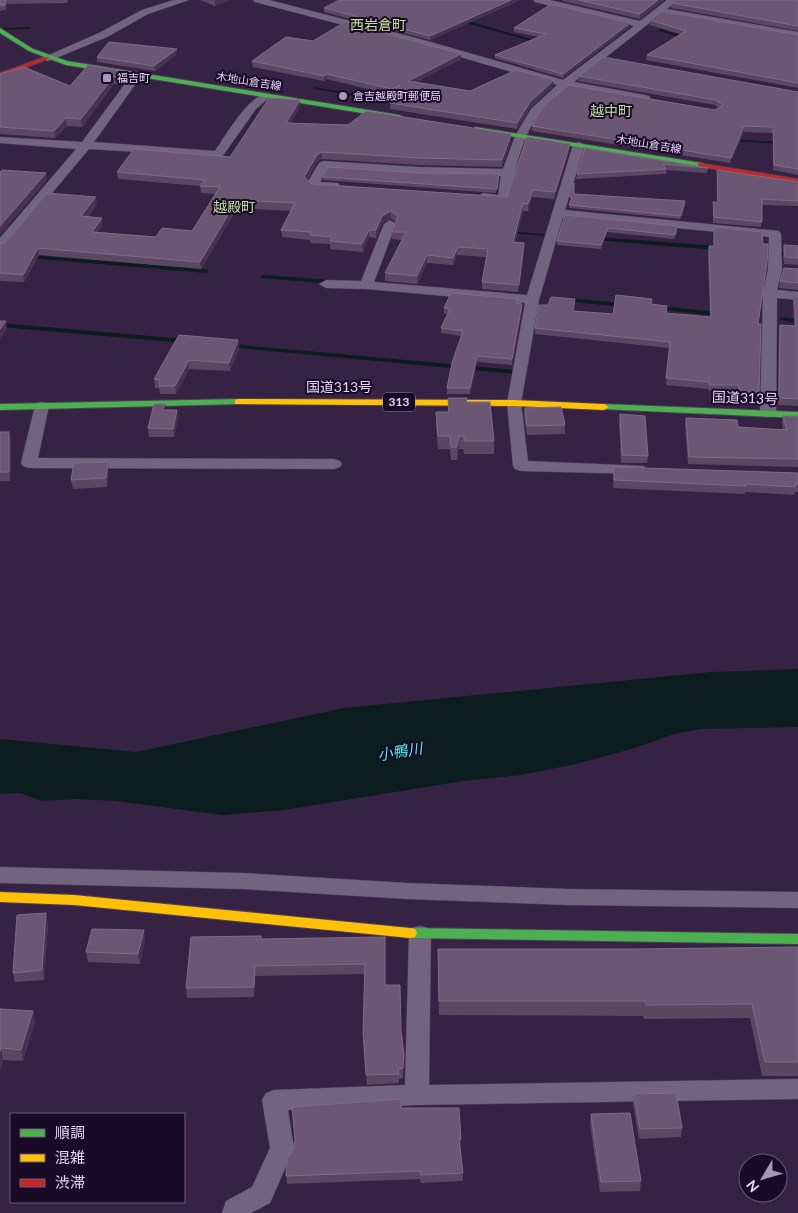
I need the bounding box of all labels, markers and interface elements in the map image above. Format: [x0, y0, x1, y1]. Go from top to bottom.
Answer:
district label: 西岩倉町 [350, 16, 406, 33]
street label: 木地山倉吉線 [215, 69, 283, 92]
place label: 福吉町 [117, 71, 150, 84]
marker: 福吉町 [101, 72, 113, 84]
place label: 倉吉越殿町郵便局 [353, 89, 441, 102]
marker: 倉吉越殿町郵便局 [337, 90, 349, 102]
district label: 越中町 [590, 102, 632, 119]
street label: 木地山倉吉線 [615, 132, 683, 155]
district label: 越殿町 [213, 198, 255, 215]
street label: 国道313号 [306, 378, 372, 395]
street label: 国道313号 [712, 388, 778, 407]
road number: 313 [383, 392, 415, 412]
water label: 小鴨川 [376, 738, 425, 763]
legend [10, 1113, 185, 1203]
text: 順調 [55, 1123, 85, 1141]
text: 混雑 [55, 1148, 85, 1166]
north arrow [738, 1153, 788, 1203]
text: 渋滞 [55, 1173, 85, 1191]
text: N [742, 1177, 762, 1196]

